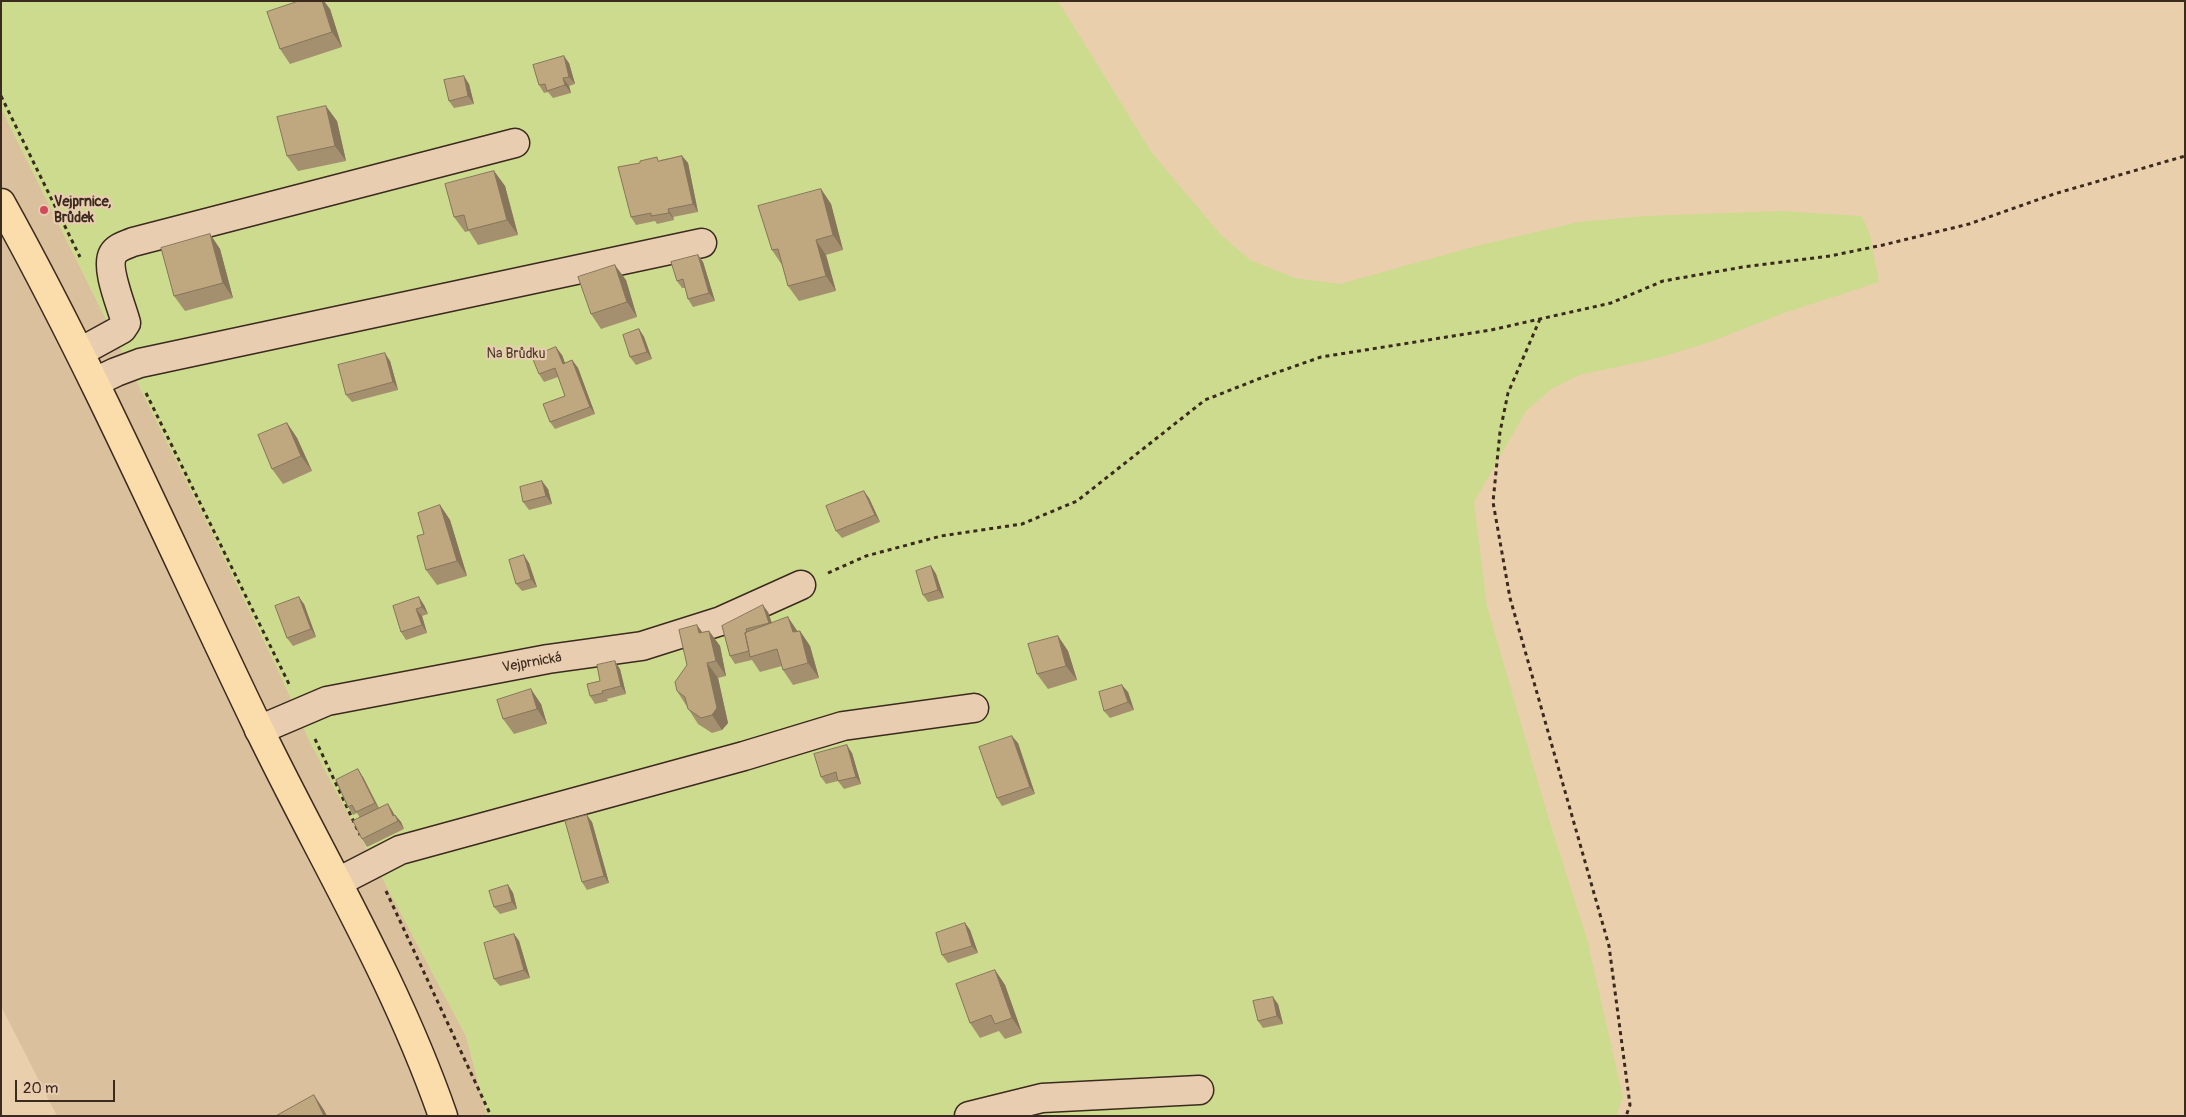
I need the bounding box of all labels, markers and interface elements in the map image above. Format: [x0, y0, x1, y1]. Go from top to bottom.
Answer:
place label: Vejprnice, Brůdek [54, 194, 111, 226]
marker: Vejprnice, Brůdek [38, 204, 50, 216]
park label: Na Brůdku [487, 346, 545, 362]
street label: Vejprnická [501, 650, 563, 676]
scale bar [18, 1070, 118, 1102]
text: 20 m [23, 1079, 58, 1098]

